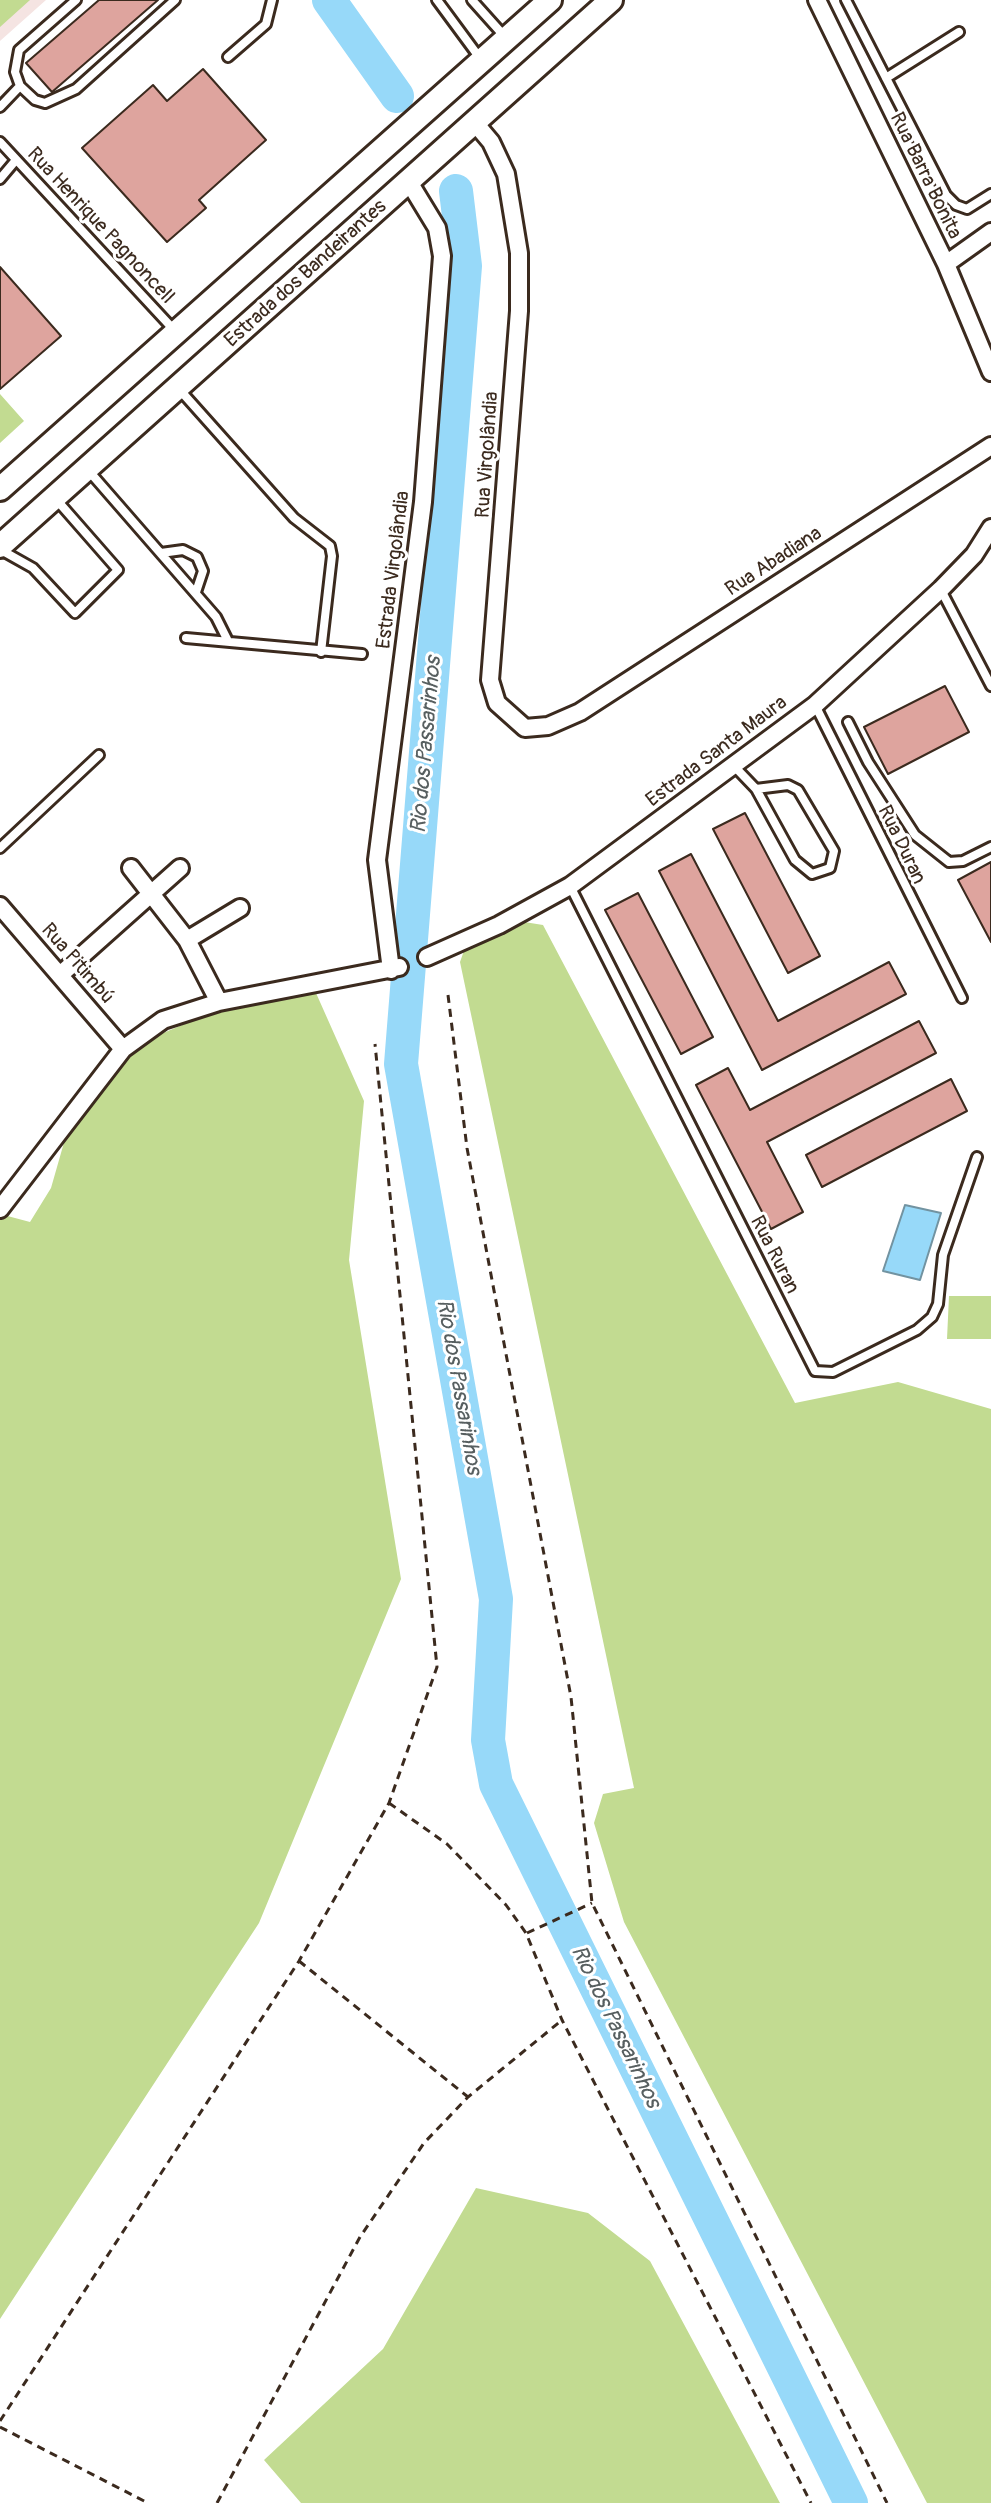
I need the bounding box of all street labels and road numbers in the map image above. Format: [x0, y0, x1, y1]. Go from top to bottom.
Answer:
street label: Rua Barra Bonita [884, 109, 966, 243]
street label: Rua Henrique Pagnoncell [21, 143, 179, 309]
street label: Estrada dos Bandeirantes [220, 195, 392, 353]
street label: Rua Virgolândia [472, 391, 504, 519]
street label: Estrada Virgolândia [372, 490, 416, 650]
street label: Rua Abadiana [721, 522, 827, 602]
street label: Estrada Santa Maura [642, 691, 792, 813]
street label: Rua Duran [872, 802, 930, 888]
street label: Rua Pitimbú [35, 919, 119, 1009]
street label: Rua Ruran [744, 1212, 804, 1298]

